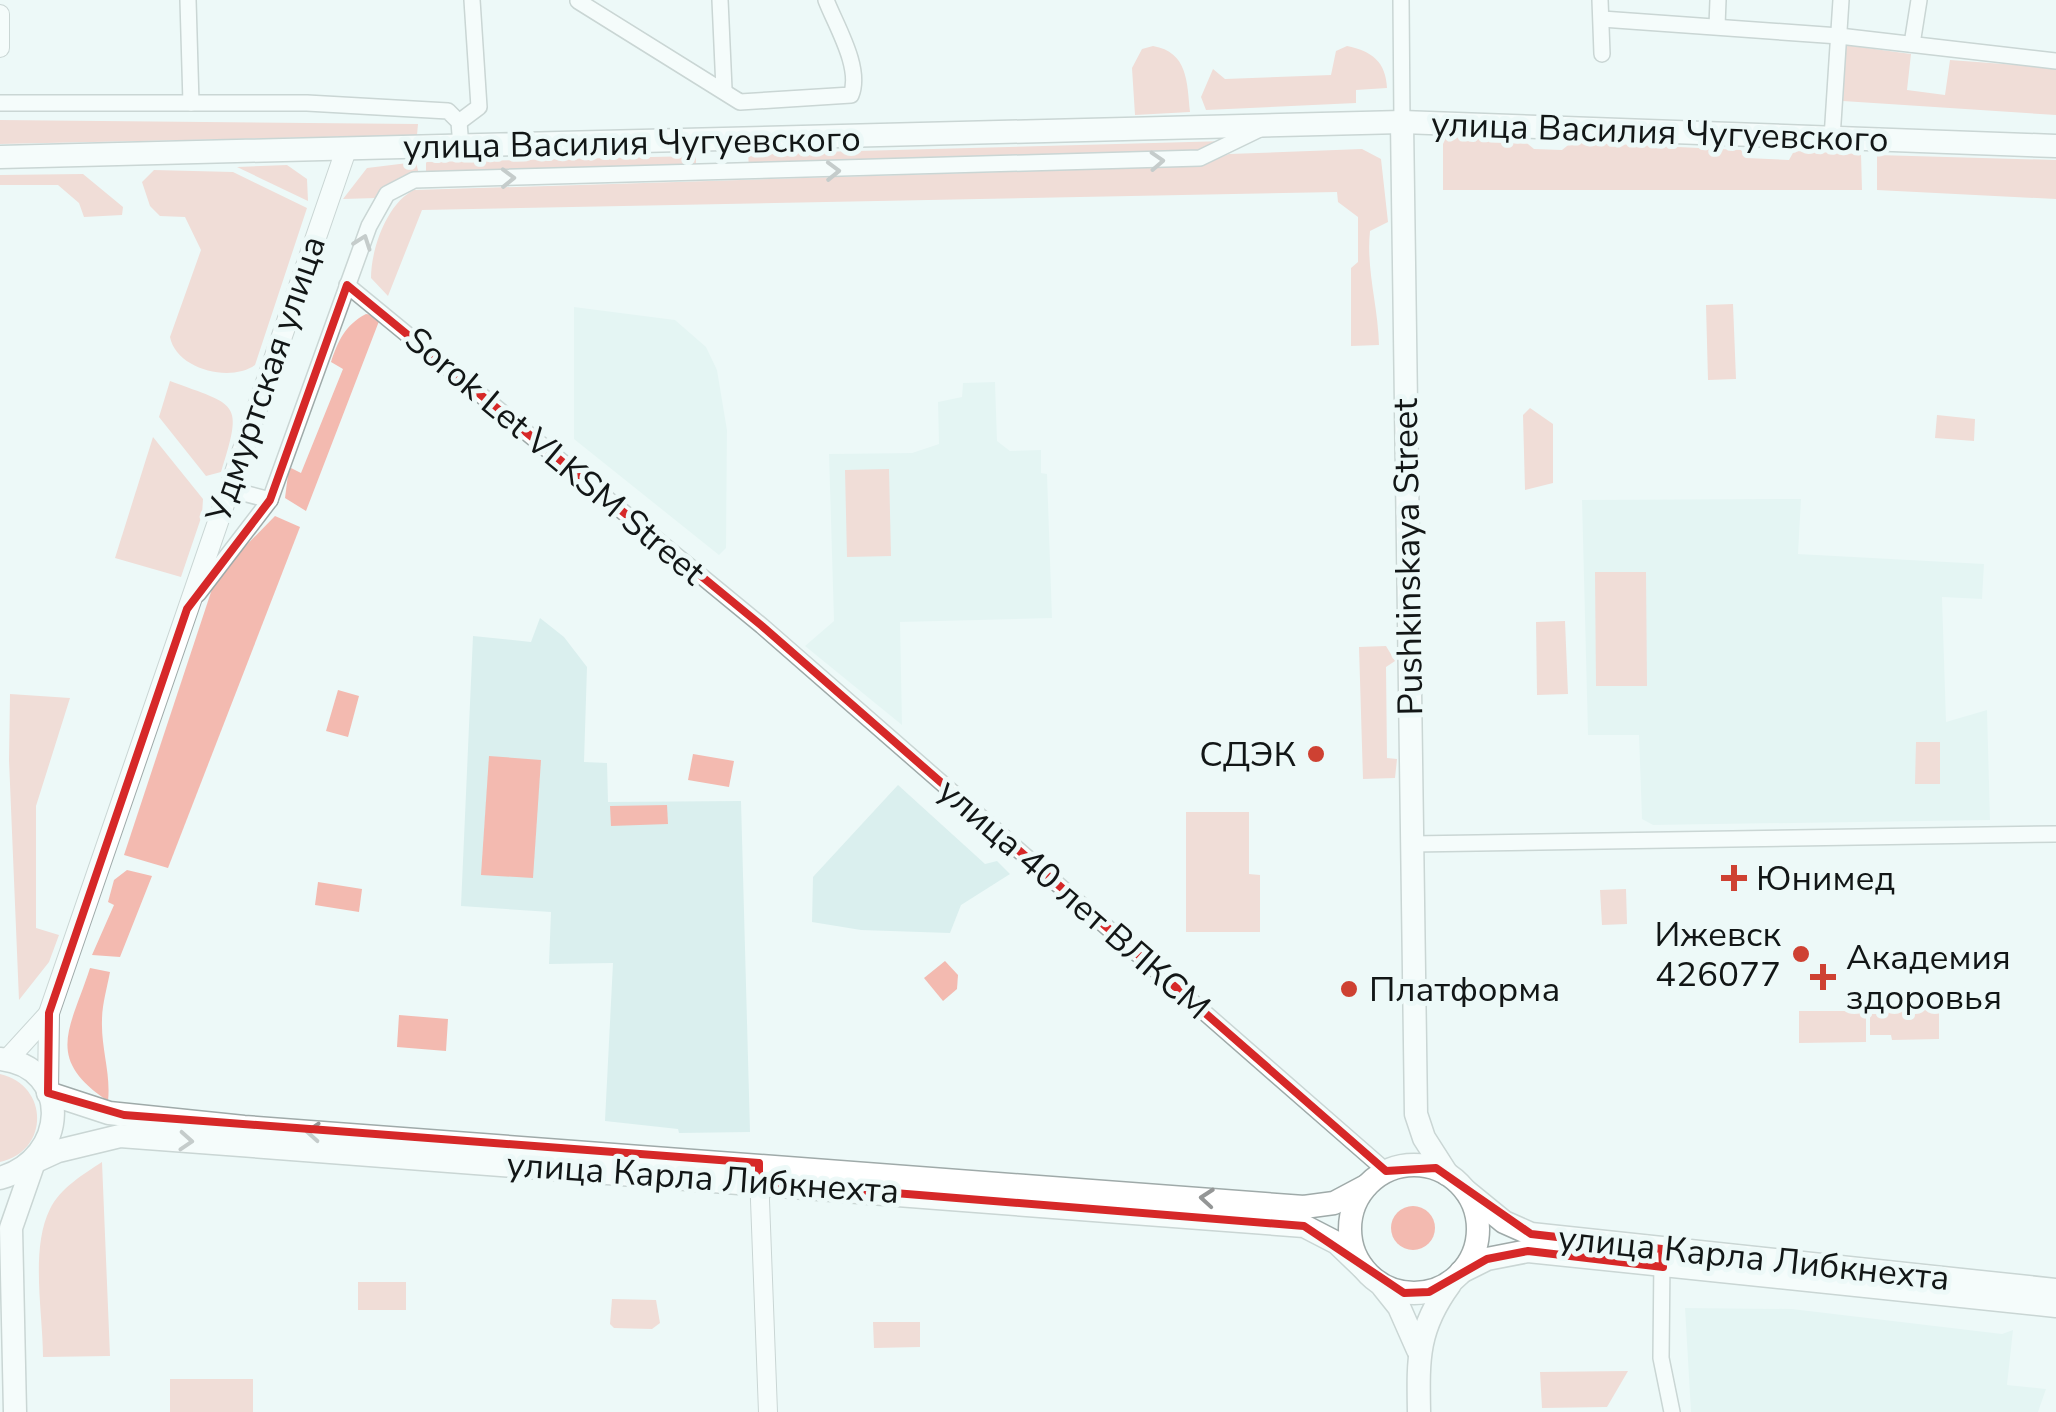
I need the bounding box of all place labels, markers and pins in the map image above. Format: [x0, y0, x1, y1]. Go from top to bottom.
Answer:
place label: СДЭК [1199, 731, 1297, 778]
marker: СДЭК [1305, 743, 1327, 765]
place label: Юнимед [1756, 855, 1895, 902]
marker: Юнимед [1721, 865, 1747, 891]
place label: Ижевск 426077 [1655, 911, 1782, 998]
place label: Академия здоровья [1846, 934, 2011, 1021]
marker: Ижевск 426077 [1790, 943, 1812, 965]
marker: Академия здоровья [1810, 964, 1836, 990]
place label: Платформа [1369, 966, 1560, 1013]
marker: Платформа [1338, 978, 1360, 1000]

